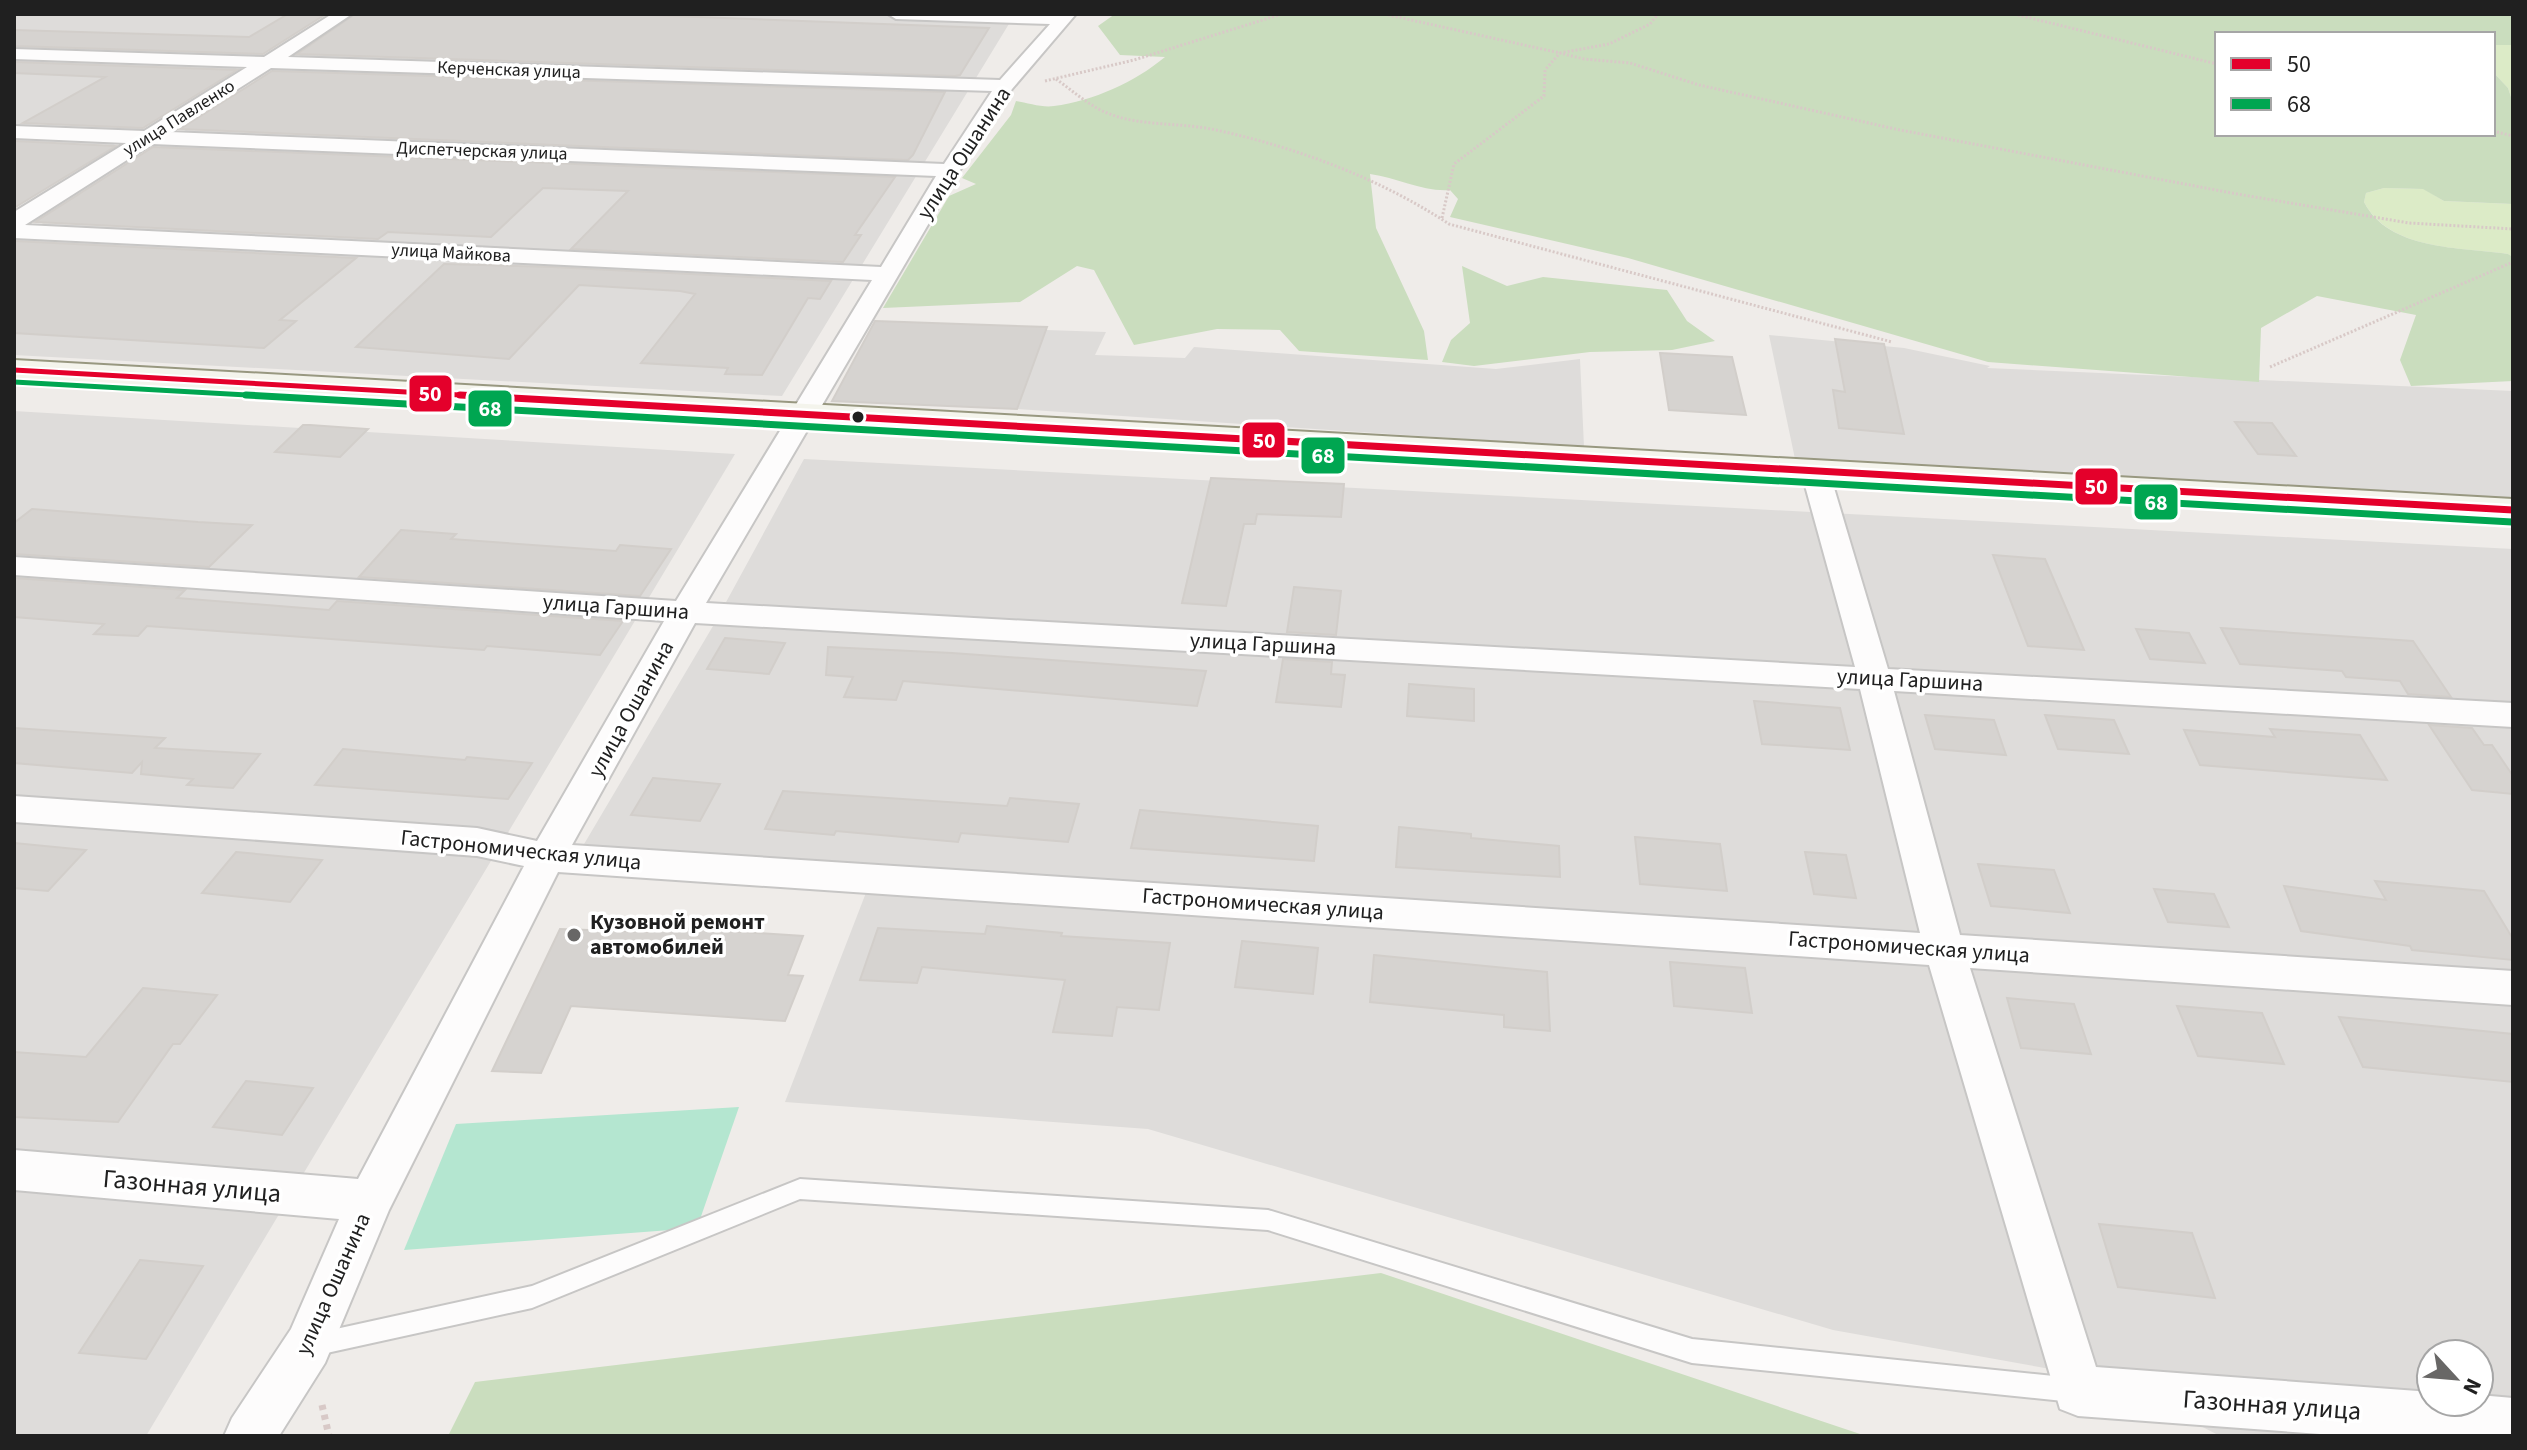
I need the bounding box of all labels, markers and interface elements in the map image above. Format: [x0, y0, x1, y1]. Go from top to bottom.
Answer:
legend [2215, 32, 2495, 136]
text: 50 [2287, 47, 2311, 82]
street label: Керченская улица [437, 55, 581, 85]
street label: улица Павленко [118, 74, 240, 162]
street label: улица Ошанина [909, 80, 1019, 226]
text: 68 [2287, 87, 2311, 122]
street label: Диспетчерская улица [396, 136, 568, 166]
street label: улица Майкова [391, 237, 511, 269]
line badge: 50 [408, 374, 453, 413]
text: 50 [418, 378, 442, 410]
line badge: 68 [467, 389, 513, 428]
text: 68 [478, 393, 502, 425]
unlabelled marker [850, 409, 866, 425]
line badge: 50 [1241, 421, 1286, 459]
text: 50 [1252, 425, 1276, 457]
line badge: 68 [1300, 436, 1346, 475]
text: 68 [1311, 440, 1335, 472]
line badge: 50 [2074, 467, 2119, 506]
text: 50 [2084, 471, 2108, 503]
line badge: 68 [2133, 483, 2179, 521]
text: 68 [2144, 487, 2168, 519]
street label: улица Гаршина [542, 586, 690, 628]
street label: улица Гаршина [1189, 624, 1337, 664]
street label: улица Ошанина [580, 635, 682, 783]
street label: улица Гаршина [1836, 660, 1984, 700]
street label: Гастрономическая улица [399, 821, 643, 879]
street label: Гастрономическая улица [1141, 880, 1385, 928]
place label: Кузовной ремонт автомобилей [590, 906, 765, 963]
street label: Гастрономическая улица [1787, 923, 2031, 971]
marker: Кузовной ремонт автомобилей [565, 926, 583, 944]
street label: Газонная улица [101, 1160, 283, 1212]
street label: улица Ошанина [287, 1208, 379, 1360]
north arrow [2415, 1338, 2495, 1418]
text: N [2454, 1373, 2490, 1400]
street label: Газонная улица [2182, 1380, 2362, 1430]

